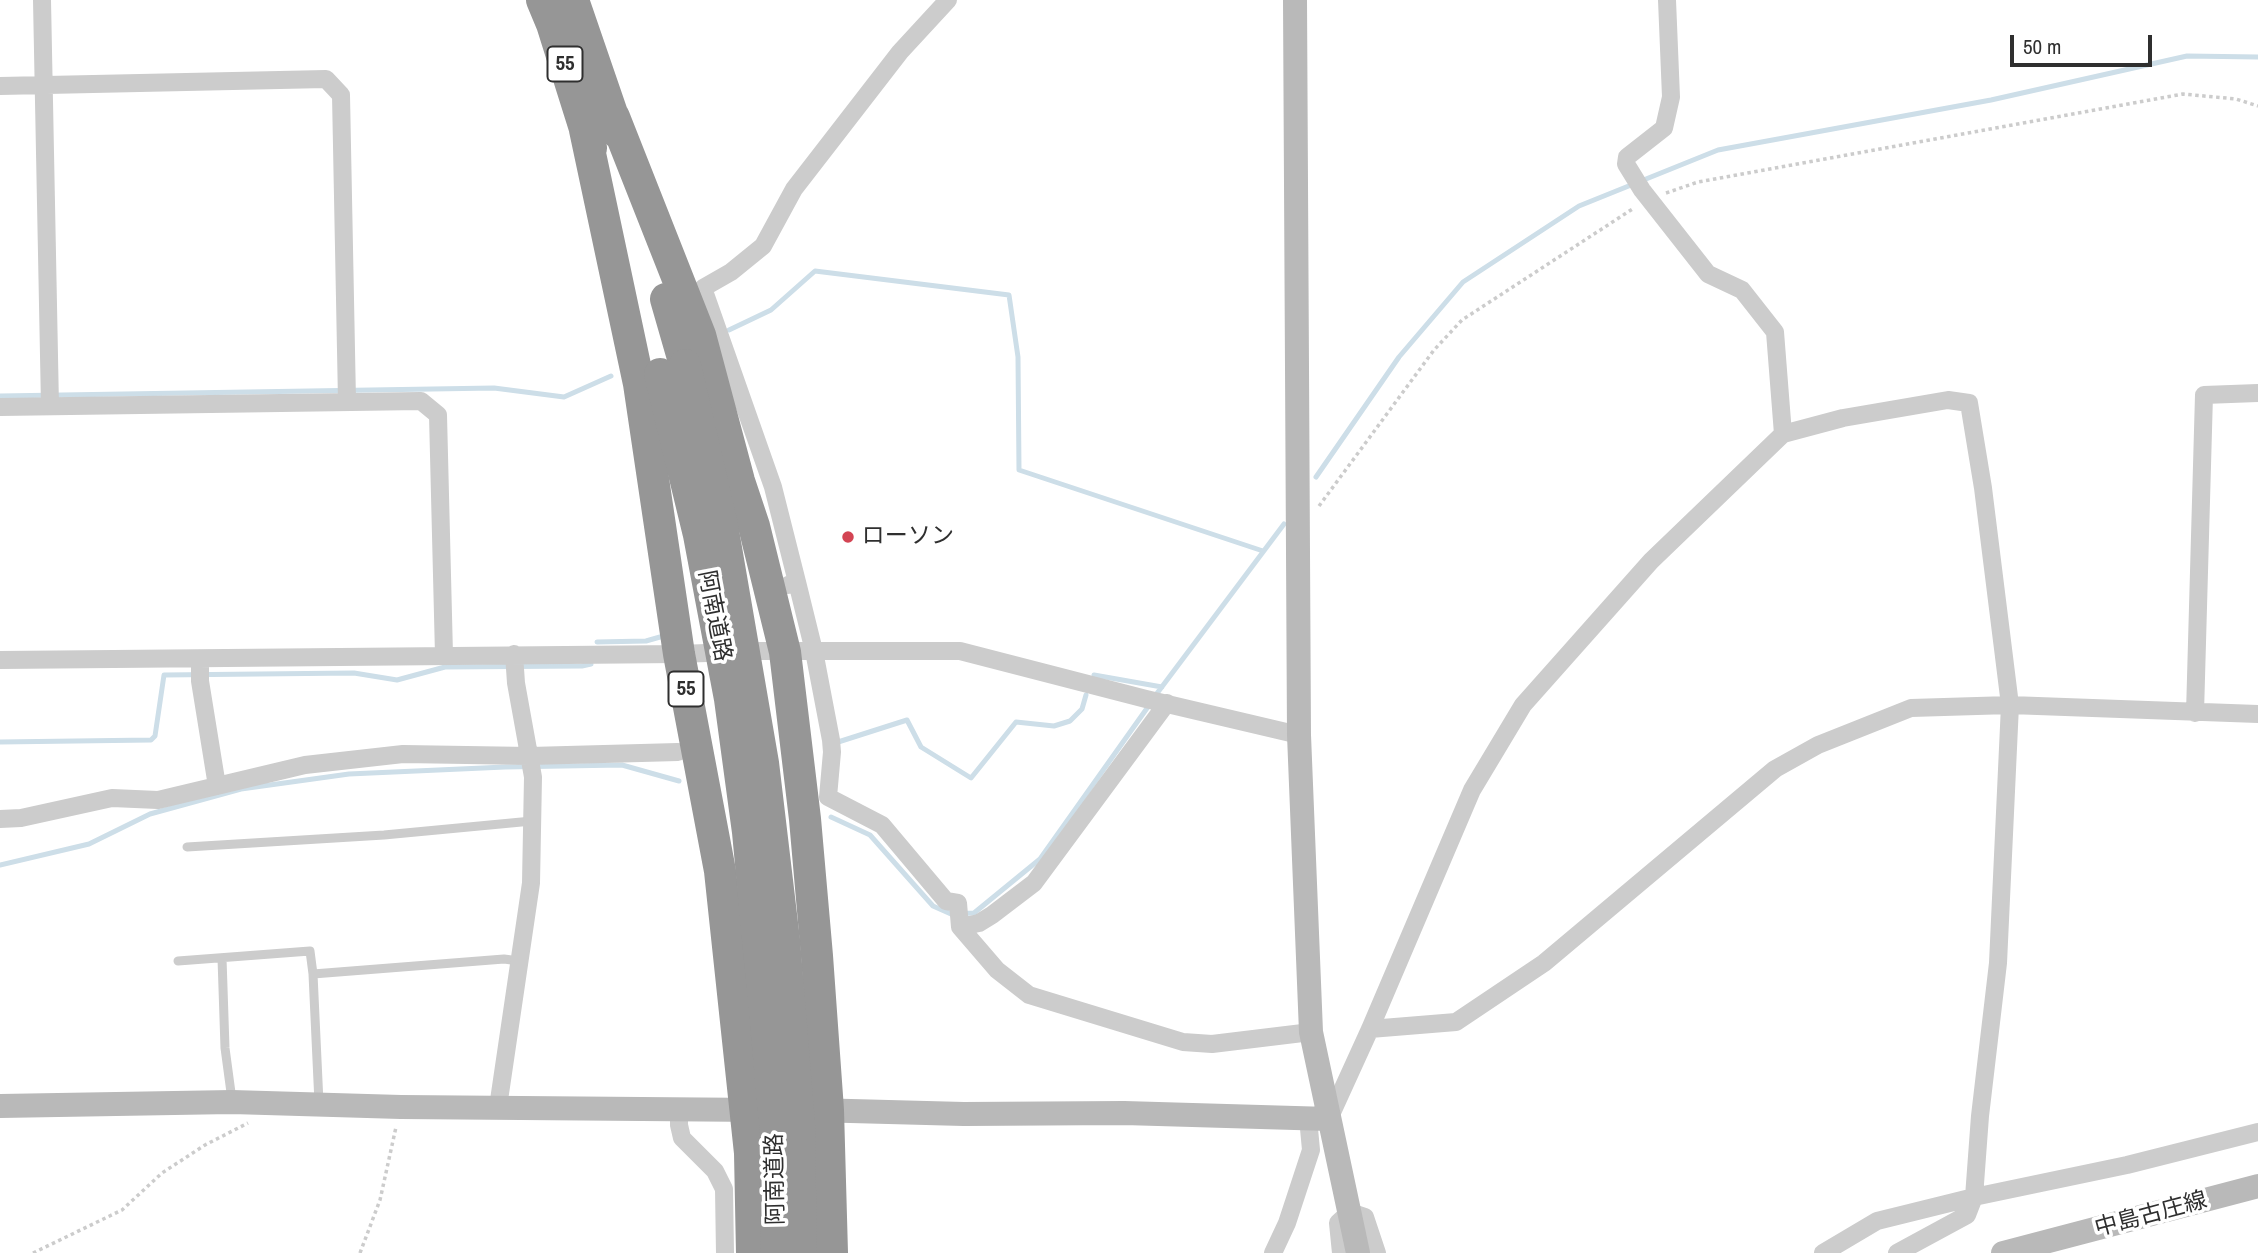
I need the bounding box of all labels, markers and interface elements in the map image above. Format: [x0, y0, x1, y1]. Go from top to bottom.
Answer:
scale bar [2013, 21, 2155, 65]
text: 50 m [2023, 32, 2061, 61]
road number: 55 [548, 46, 582, 82]
place label: ローソン [862, 523, 954, 551]
marker: ローソン [840, 529, 856, 545]
street label: 阿南道路 [692, 568, 736, 664]
road number: 55 [668, 672, 704, 706]
street label: 阿南道路 [761, 1133, 791, 1225]
street label: 中島古庄線 [2092, 1187, 2210, 1243]

